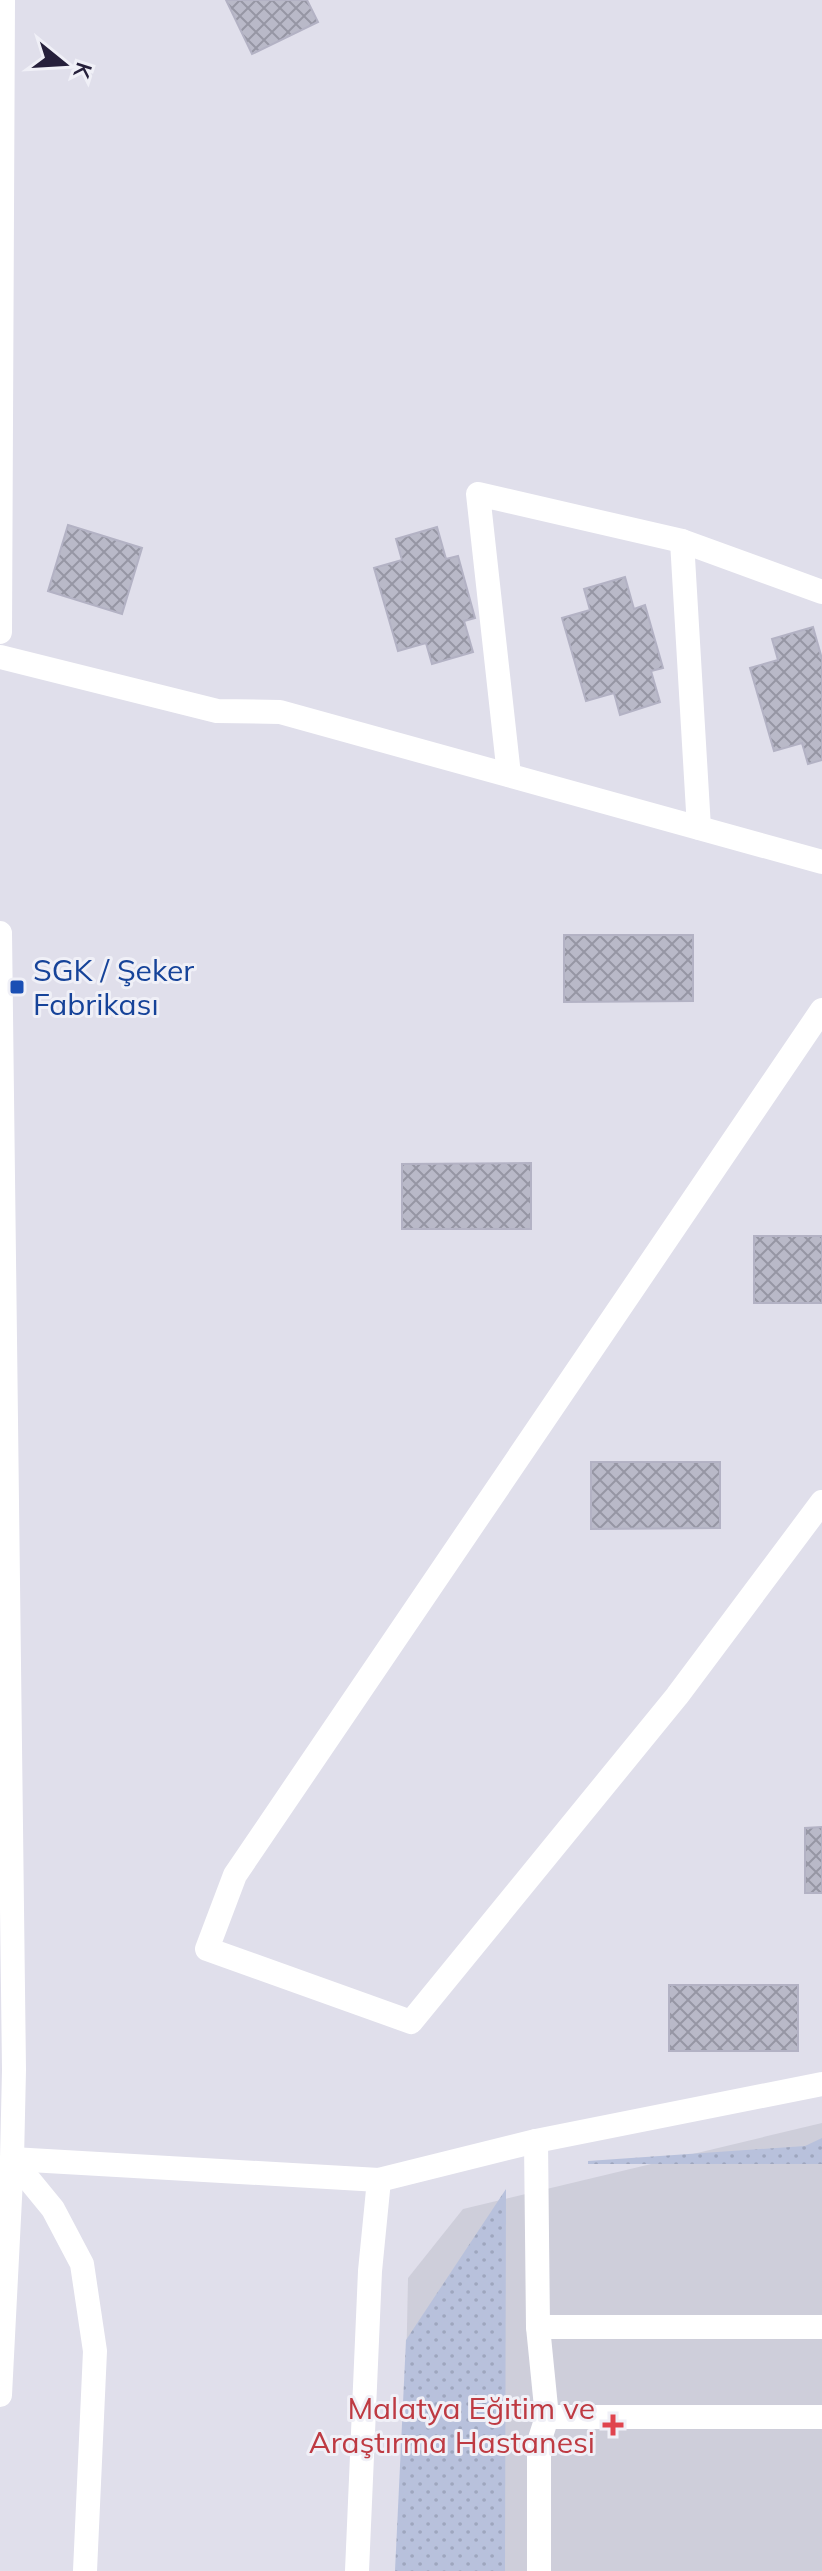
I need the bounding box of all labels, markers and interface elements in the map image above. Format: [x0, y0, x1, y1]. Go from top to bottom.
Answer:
north arrow [24, 24, 104, 104]
text: K [67, 59, 99, 83]
place label: SGK / Şeker Fabrikası [33, 951, 194, 1023]
marker: SGK / Şeker Fabrikası [8, 978, 26, 996]
place label: Malatya Eğitim ve Araştırma Hastanesi [309, 2389, 595, 2461]
marker: Malatya Eğitim ve Araştırma Hastanesi [602, 2414, 624, 2436]

